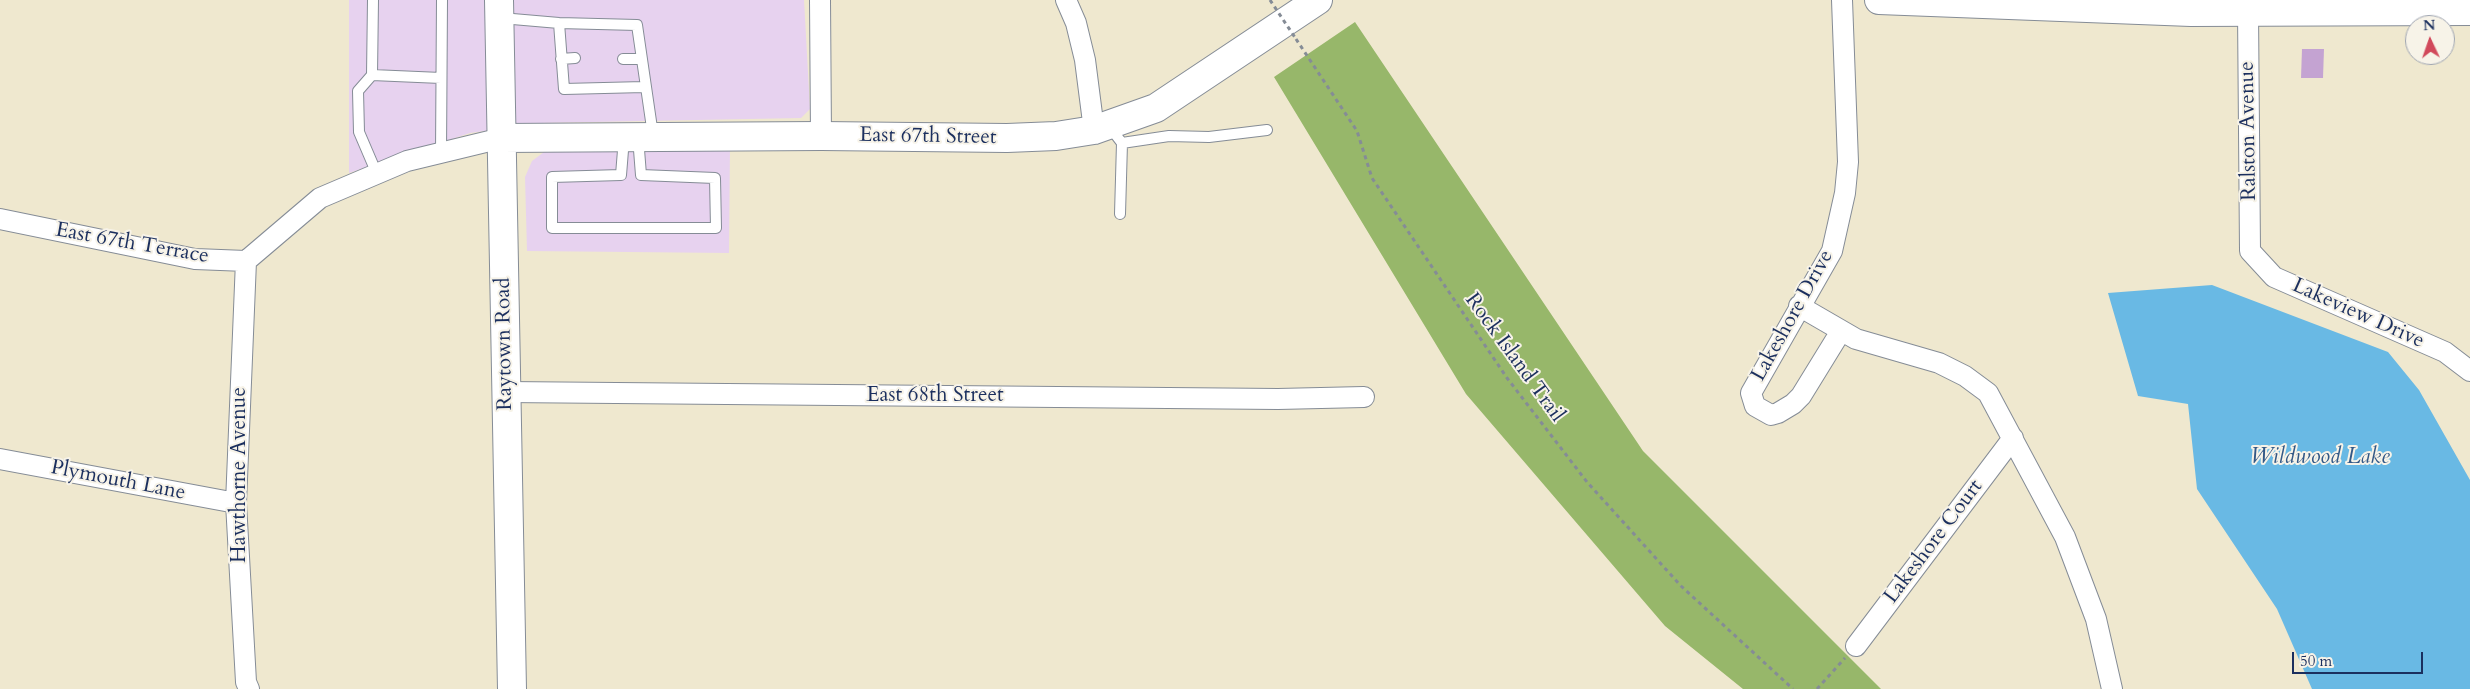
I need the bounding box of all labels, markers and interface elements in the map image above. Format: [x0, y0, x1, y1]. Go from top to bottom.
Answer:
north arrow [2405, 15, 2455, 65]
text: N [2423, 16, 2436, 35]
street label: Ralston Avenue [2235, 61, 2263, 201]
street label: East 67th Street [859, 123, 997, 151]
street label: East 67th Terrace [53, 218, 211, 270]
street label: Lakeshore Drive [1747, 246, 1839, 386]
street label: Lakeview Drive [2288, 274, 2428, 354]
street label: Raytown Road [491, 277, 519, 411]
street label: Rock Island Trail [1459, 289, 1569, 427]
street label: East 68th Street [866, 383, 1004, 409]
street label: Hawthorne Avenue [227, 387, 253, 563]
water label: Wildwood Lake [2250, 445, 2390, 471]
street label: Plymouth Lane [49, 456, 187, 506]
street label: Lakeshore Court [1879, 475, 1989, 609]
scale bar [2295, 642, 2426, 674]
text: 50 m [2300, 651, 2332, 671]

